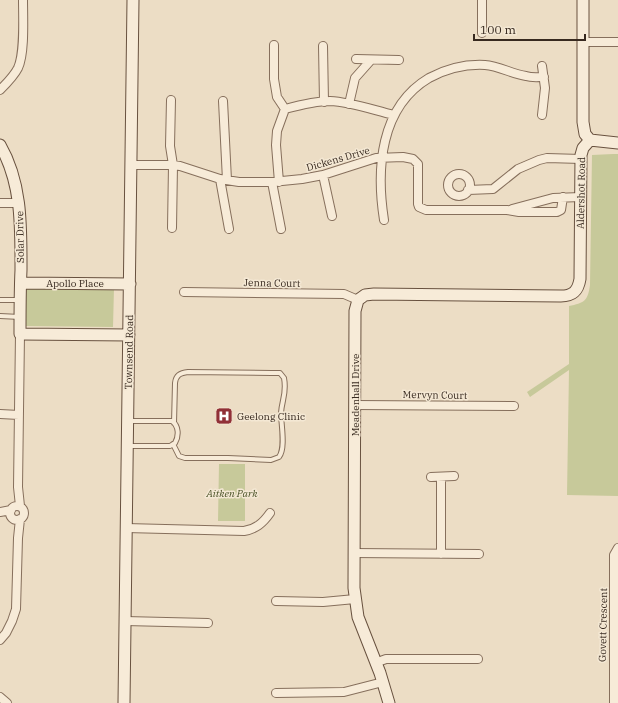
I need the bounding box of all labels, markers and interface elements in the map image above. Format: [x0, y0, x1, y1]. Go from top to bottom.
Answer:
scale bar [474, 16, 585, 42]
text: 100 m [480, 22, 516, 37]
street label: Dickens Drive [305, 144, 371, 174]
street label: Aldershot Road [574, 157, 588, 229]
street label: Solar Drive [13, 211, 27, 263]
street label: Jenna Court [244, 276, 301, 290]
street label: Apollo Place [46, 277, 104, 290]
street label: Townsend Road [122, 315, 136, 389]
street label: Meadenhall Drive [349, 354, 362, 436]
street label: Mervyn Court [403, 388, 468, 402]
hospital icon: Geelong Clinic [214, 406, 234, 426]
place label: Geelong Clinic [237, 410, 305, 423]
park label: Aitken Park [205, 487, 258, 500]
street label: Govett Crescent [596, 587, 610, 662]

